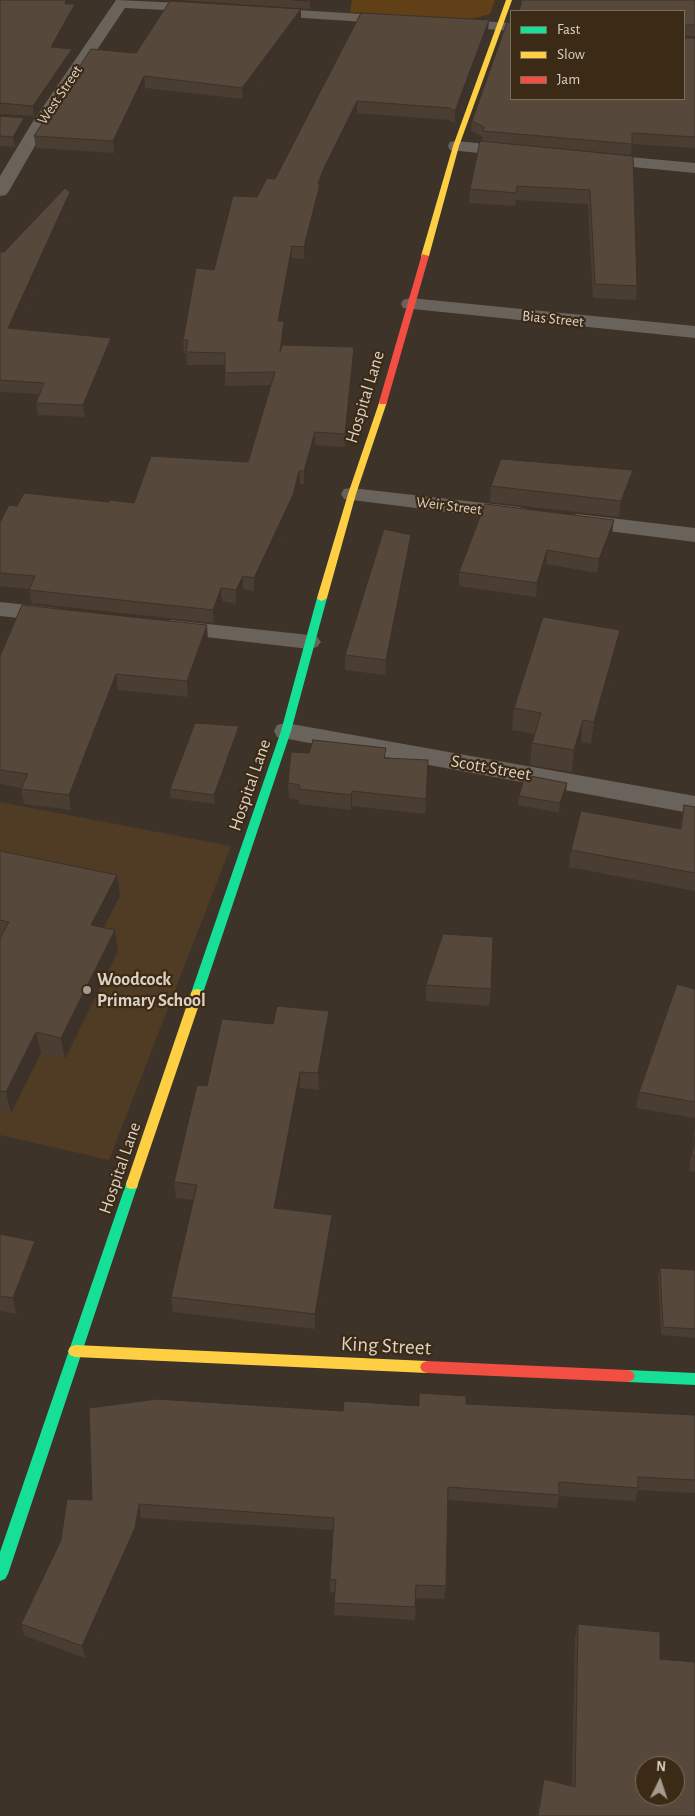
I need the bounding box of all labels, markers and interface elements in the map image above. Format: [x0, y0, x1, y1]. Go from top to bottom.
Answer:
legend [510, 10, 685, 100]
text: Fast [557, 22, 580, 37]
text: Slow [557, 47, 585, 62]
street label: West Street [34, 62, 86, 128]
text: Jam [557, 72, 580, 87]
street label: Bias Street [521, 307, 585, 331]
street label: Hospital Lane [341, 348, 389, 446]
street label: Weir Street [415, 493, 483, 519]
street label: Hospital Lane [224, 736, 276, 834]
street label: Scott Street [449, 750, 533, 786]
place label: Woodcock Primary School [97, 969, 206, 1012]
marker: Woodcock Primary School [81, 984, 93, 996]
street label: Hospital Lane [94, 1119, 146, 1217]
street label: King Street [340, 1331, 432, 1361]
north arrow [635, 1756, 685, 1806]
text: N [656, 1760, 666, 1774]

